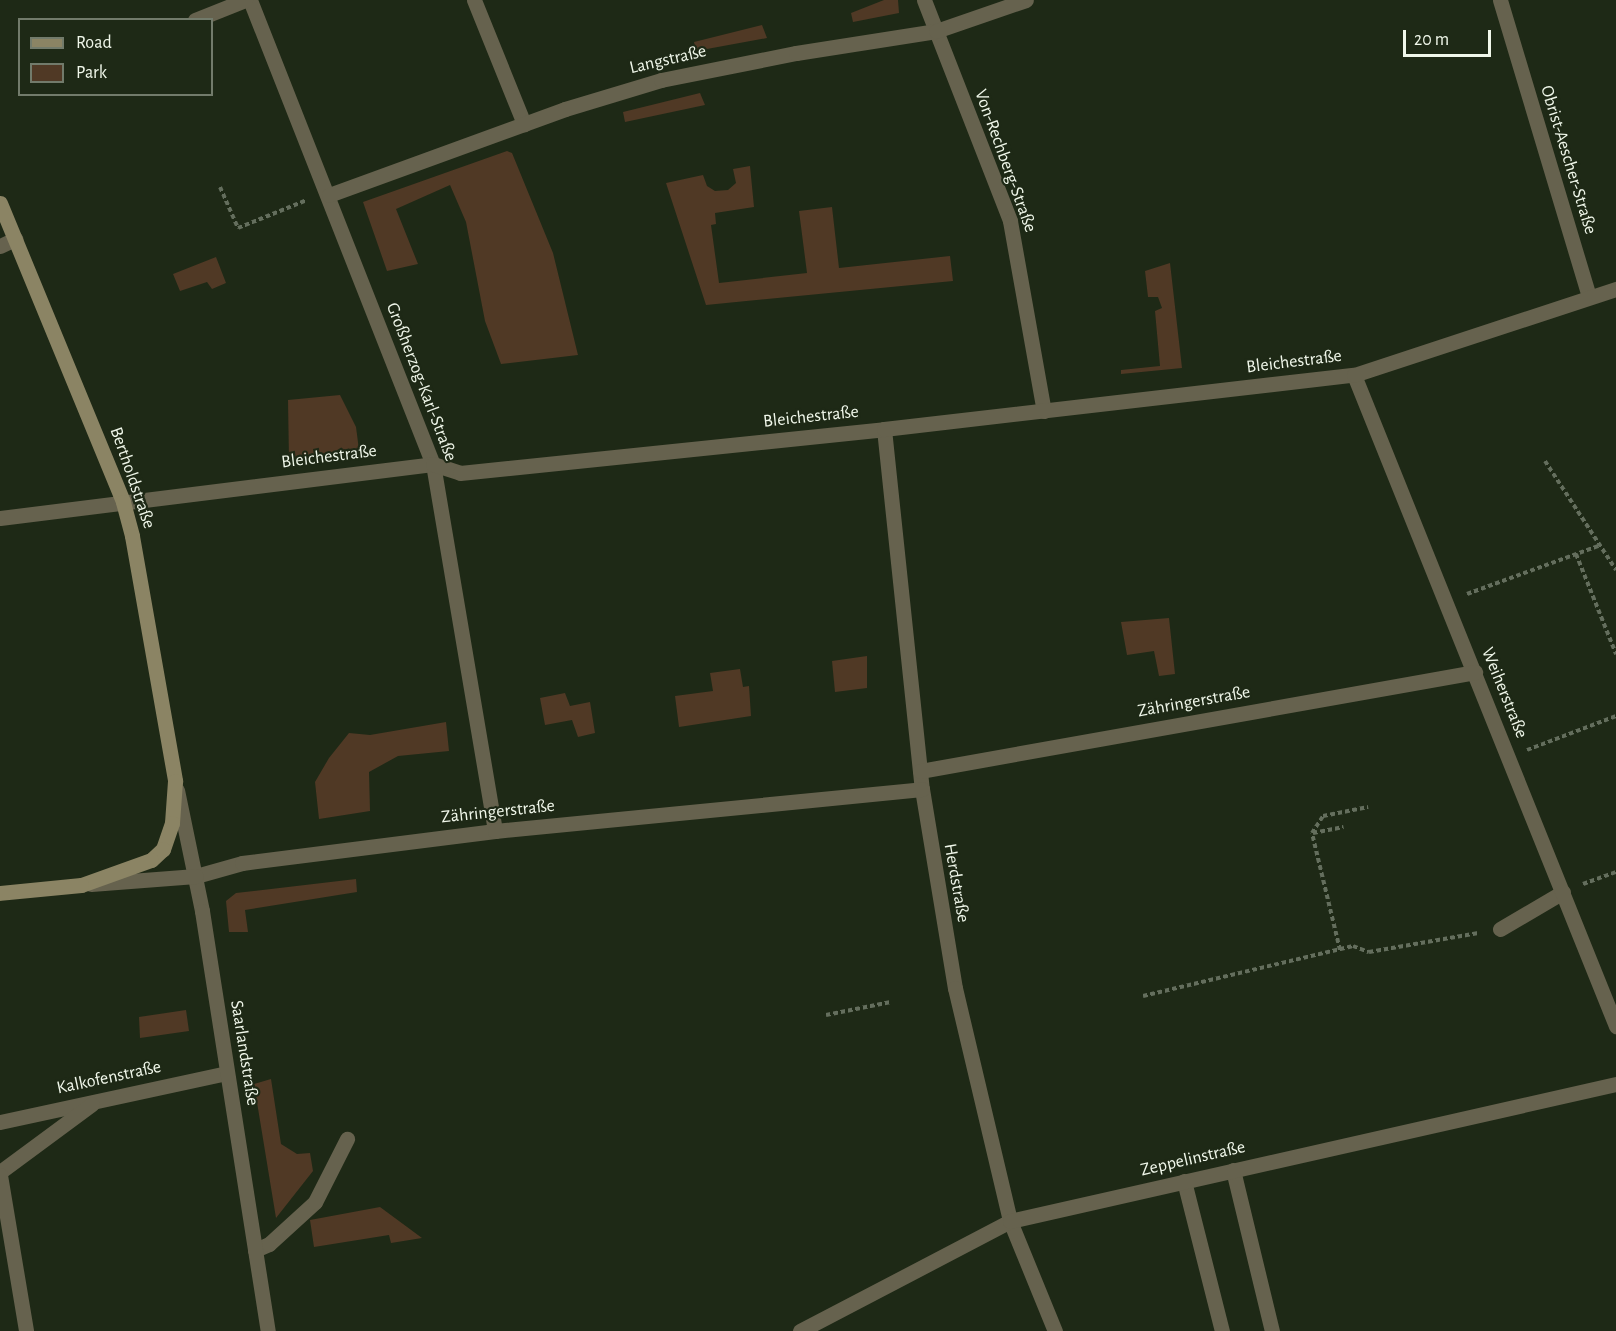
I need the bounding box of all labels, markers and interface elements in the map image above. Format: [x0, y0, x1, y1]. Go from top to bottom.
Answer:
legend [18, 18, 213, 96]
scale bar [1406, 18, 1494, 56]
text: 20 m [1414, 31, 1449, 49]
text: Road [76, 34, 112, 52]
street label: Langstraße [627, 41, 709, 79]
text: Park [76, 64, 107, 82]
street label: Obrist-Aescher-Straße [1535, 83, 1601, 237]
street label: Von-Rechberg-Straße [969, 87, 1041, 235]
street label: Großherzog-Karl-Straße [381, 300, 461, 464]
street label: Bleichestraße [1245, 345, 1343, 379]
street label: Bleichestraße [762, 401, 860, 433]
street label: Bertholdstraße [105, 424, 159, 532]
street label: Bleichestraße [280, 440, 378, 474]
street label: Weiherstraße [1476, 644, 1532, 742]
street label: Zähringerstraße [1136, 681, 1252, 723]
street label: Zähringerstraße [440, 795, 556, 829]
street label: Herdstraße [938, 842, 974, 924]
street label: Saarlandstraße [225, 999, 263, 1107]
street label: Kalkofenstraße [55, 1056, 163, 1100]
street label: Zeppelinstraße [1139, 1136, 1247, 1182]

